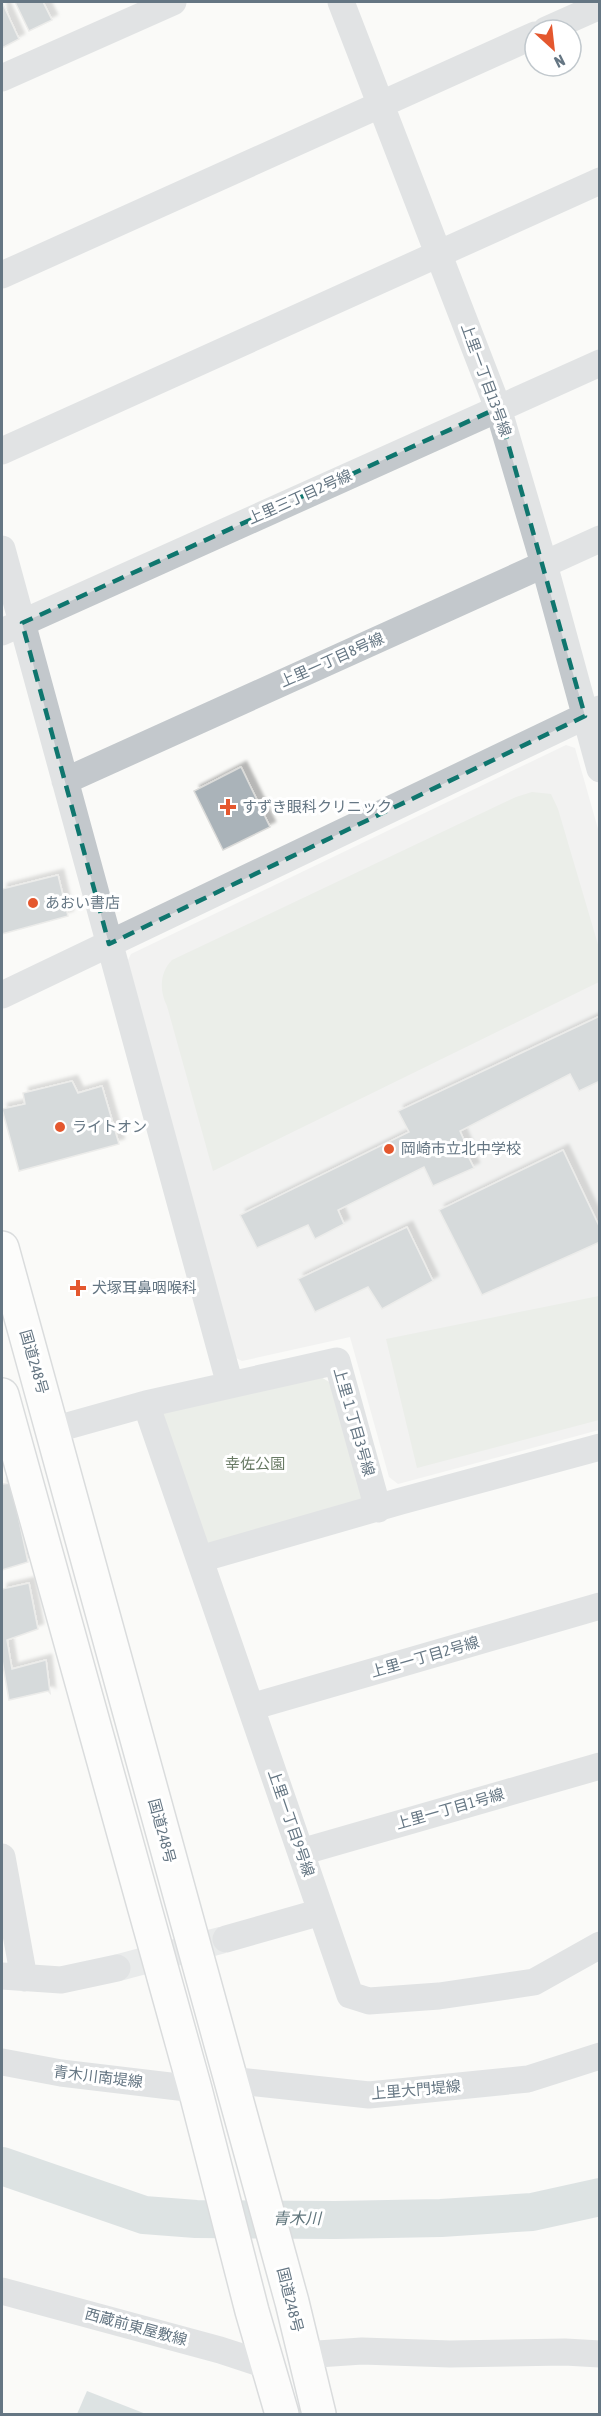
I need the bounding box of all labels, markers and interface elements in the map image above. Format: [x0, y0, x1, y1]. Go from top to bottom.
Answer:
north arrow [523, 18, 583, 78]
text: N [552, 51, 568, 72]
street label: 上里一丁目13号線 [458, 321, 515, 439]
street label: 上里三丁目2号線 [245, 466, 354, 527]
street label: 上里一丁目8号線 [277, 629, 386, 690]
marker: すずき眼科クリニック [219, 798, 237, 816]
place label: すずき眼科クリニック [242, 798, 392, 815]
place label: あおい書店 [45, 894, 120, 911]
marker: あおい書店 [26, 896, 40, 910]
place label: ライトオン [72, 1118, 147, 1135]
marker: ライトオン [53, 1120, 67, 1134]
place label: 岡崎市立北中学校 [401, 1140, 521, 1157]
marker: 岡崎市立北中学校 [382, 1142, 396, 1156]
marker: 犬塚耳鼻咽喉科 [69, 1279, 87, 1297]
place label: 犬塚耳鼻咽喉科 [92, 1279, 197, 1296]
street label: 国道248号 [17, 1328, 52, 1396]
street label: 上里１丁目3号線 [331, 1366, 378, 1478]
park label: 幸佐公園 [225, 1455, 285, 1472]
street label: 上里一丁目2号線 [369, 1633, 481, 1680]
street label: 上里一丁目9号線 [265, 1767, 318, 1879]
street label: 上里一丁目1号線 [394, 1785, 506, 1832]
street label: 国道248号 [146, 1797, 179, 1865]
street label: 青木川南堤線 [52, 2063, 144, 2090]
street label: 上里大門堤線 [370, 2077, 462, 2102]
water label: 青木川 [273, 2209, 323, 2227]
street label: 国道248号 [274, 2266, 307, 2334]
street label: 西蔵前東屋敷線 [83, 2305, 189, 2348]

